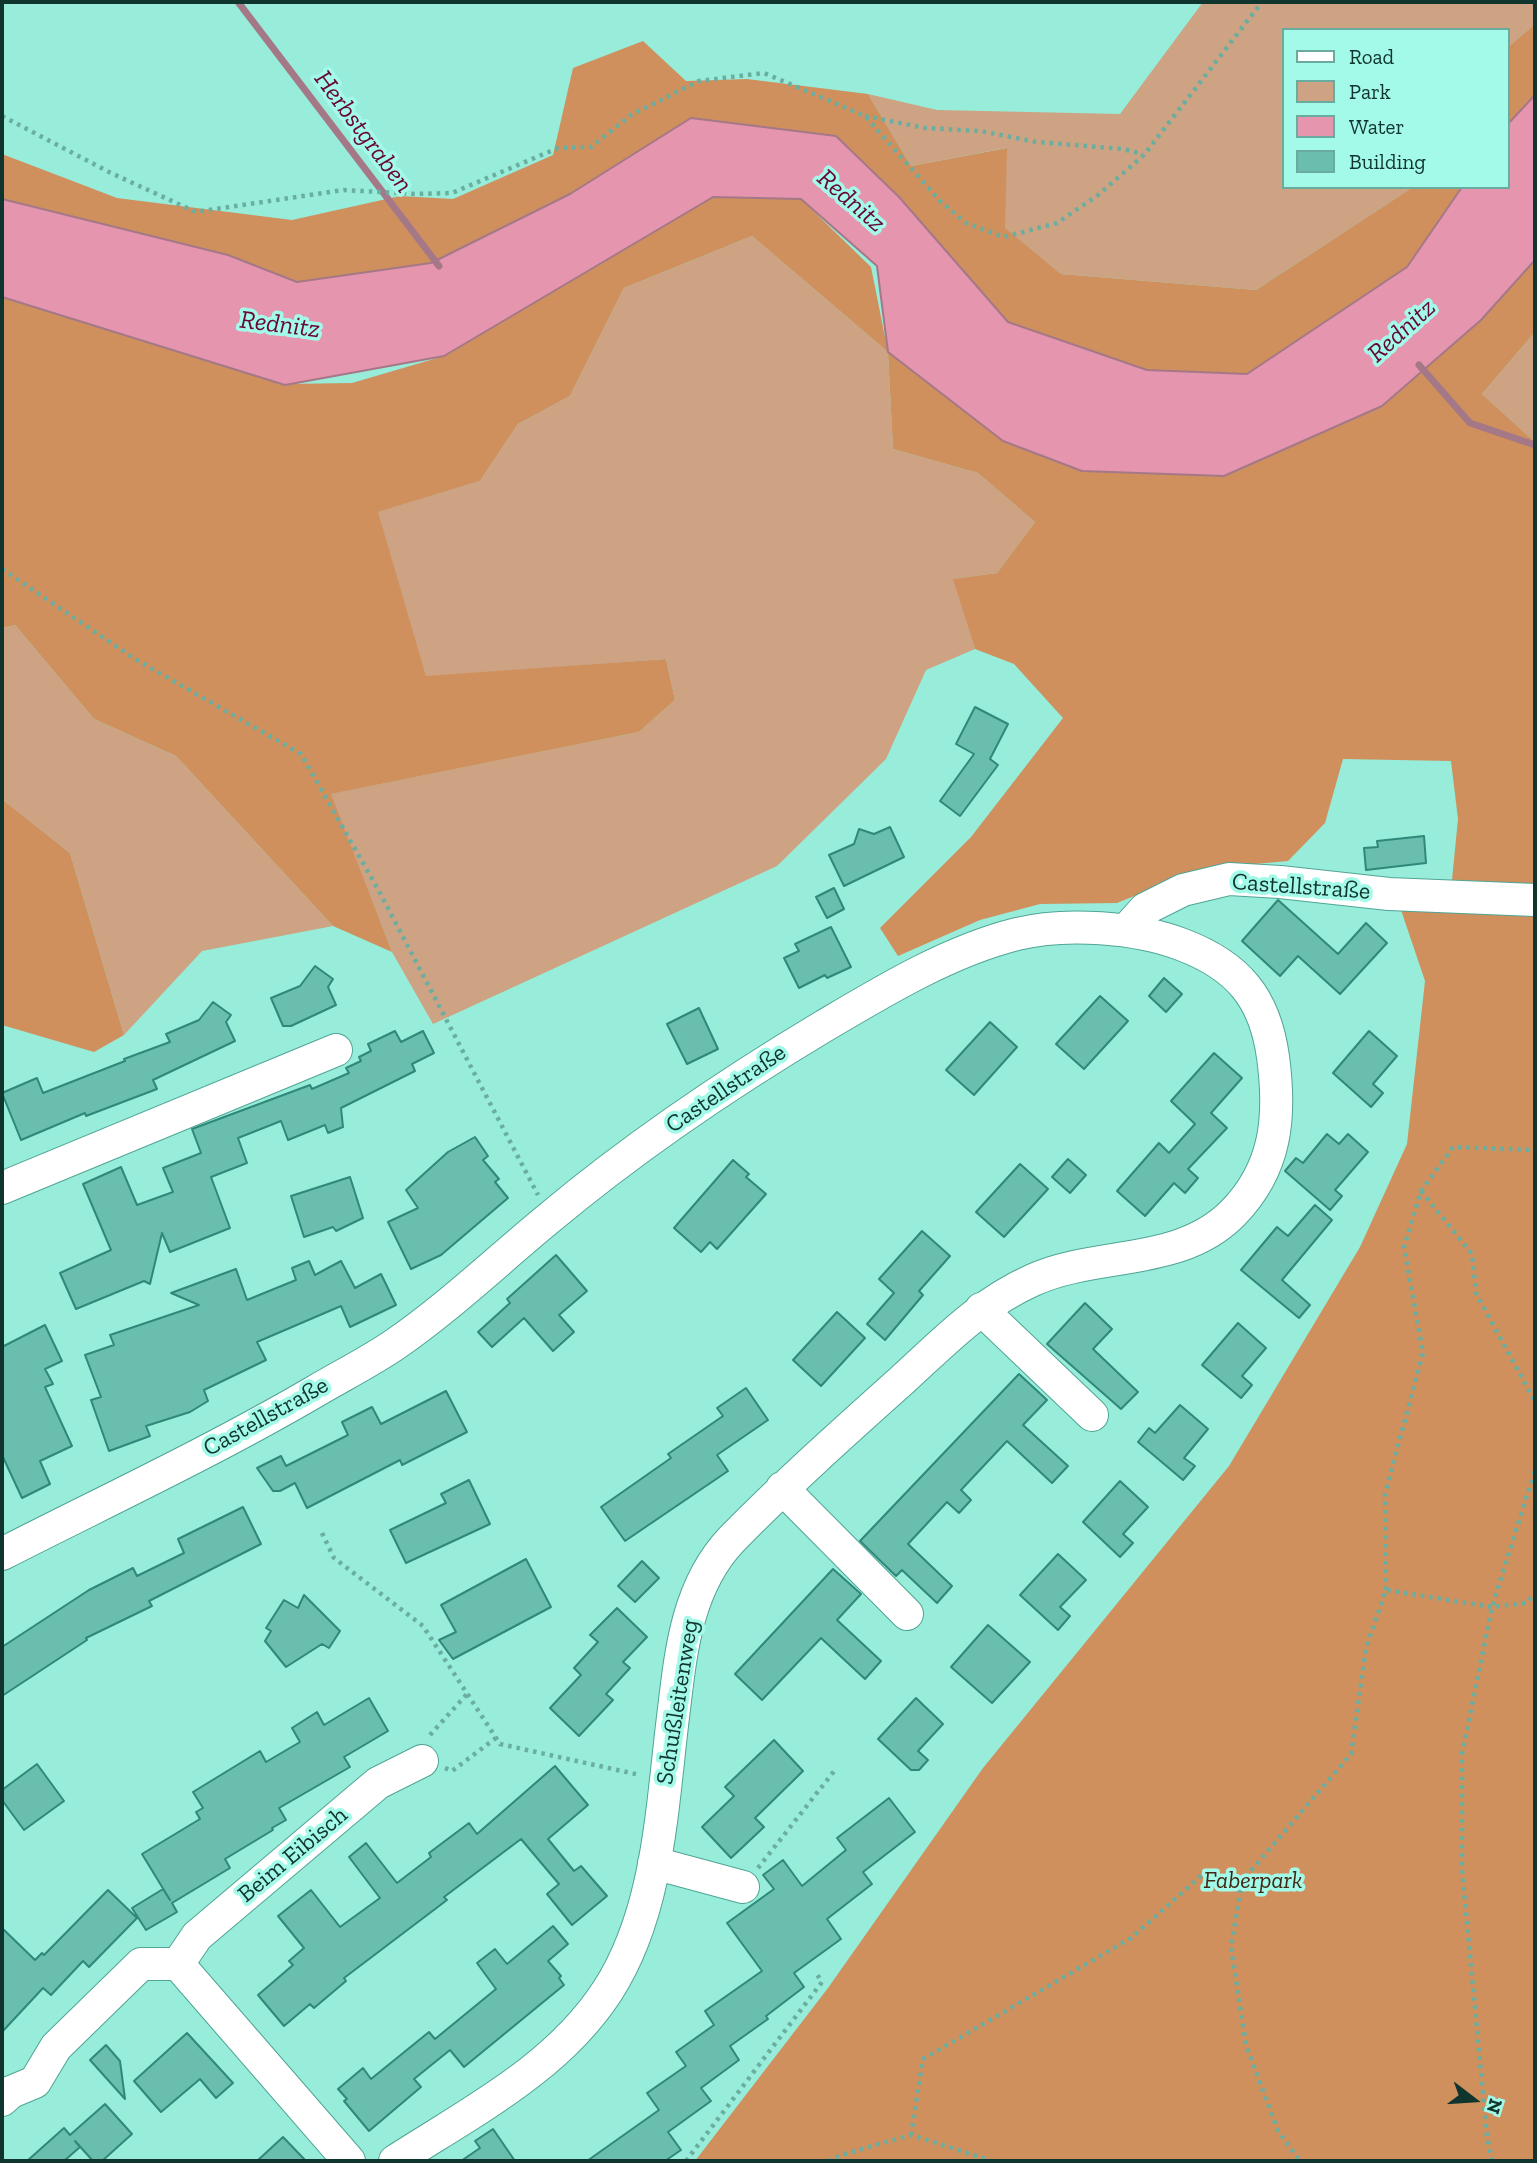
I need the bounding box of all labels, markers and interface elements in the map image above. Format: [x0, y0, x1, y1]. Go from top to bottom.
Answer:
legend [1282, 28, 1509, 189]
text: Road [1349, 44, 1394, 69]
water label: Herbstgraben [307, 65, 419, 199]
text: Park [1349, 79, 1391, 104]
text: Water [1349, 114, 1404, 139]
text: Building [1349, 149, 1426, 174]
water label: Rednitz [810, 163, 892, 239]
water label: Rednitz [1362, 292, 1442, 370]
water label: Rednitz [238, 305, 322, 345]
street label: Castellstraße [1231, 868, 1371, 906]
street label: Castellstraße [661, 1038, 791, 1140]
street label: Castellstraße [198, 1371, 334, 1463]
street label: Schußleitenweg [651, 1617, 705, 1787]
street label: Beim Eibisch [232, 1801, 354, 1909]
park label: Faberpark [1203, 1867, 1303, 1895]
north arrow [1439, 2065, 1509, 2135]
text: N [1481, 2096, 1508, 2117]

